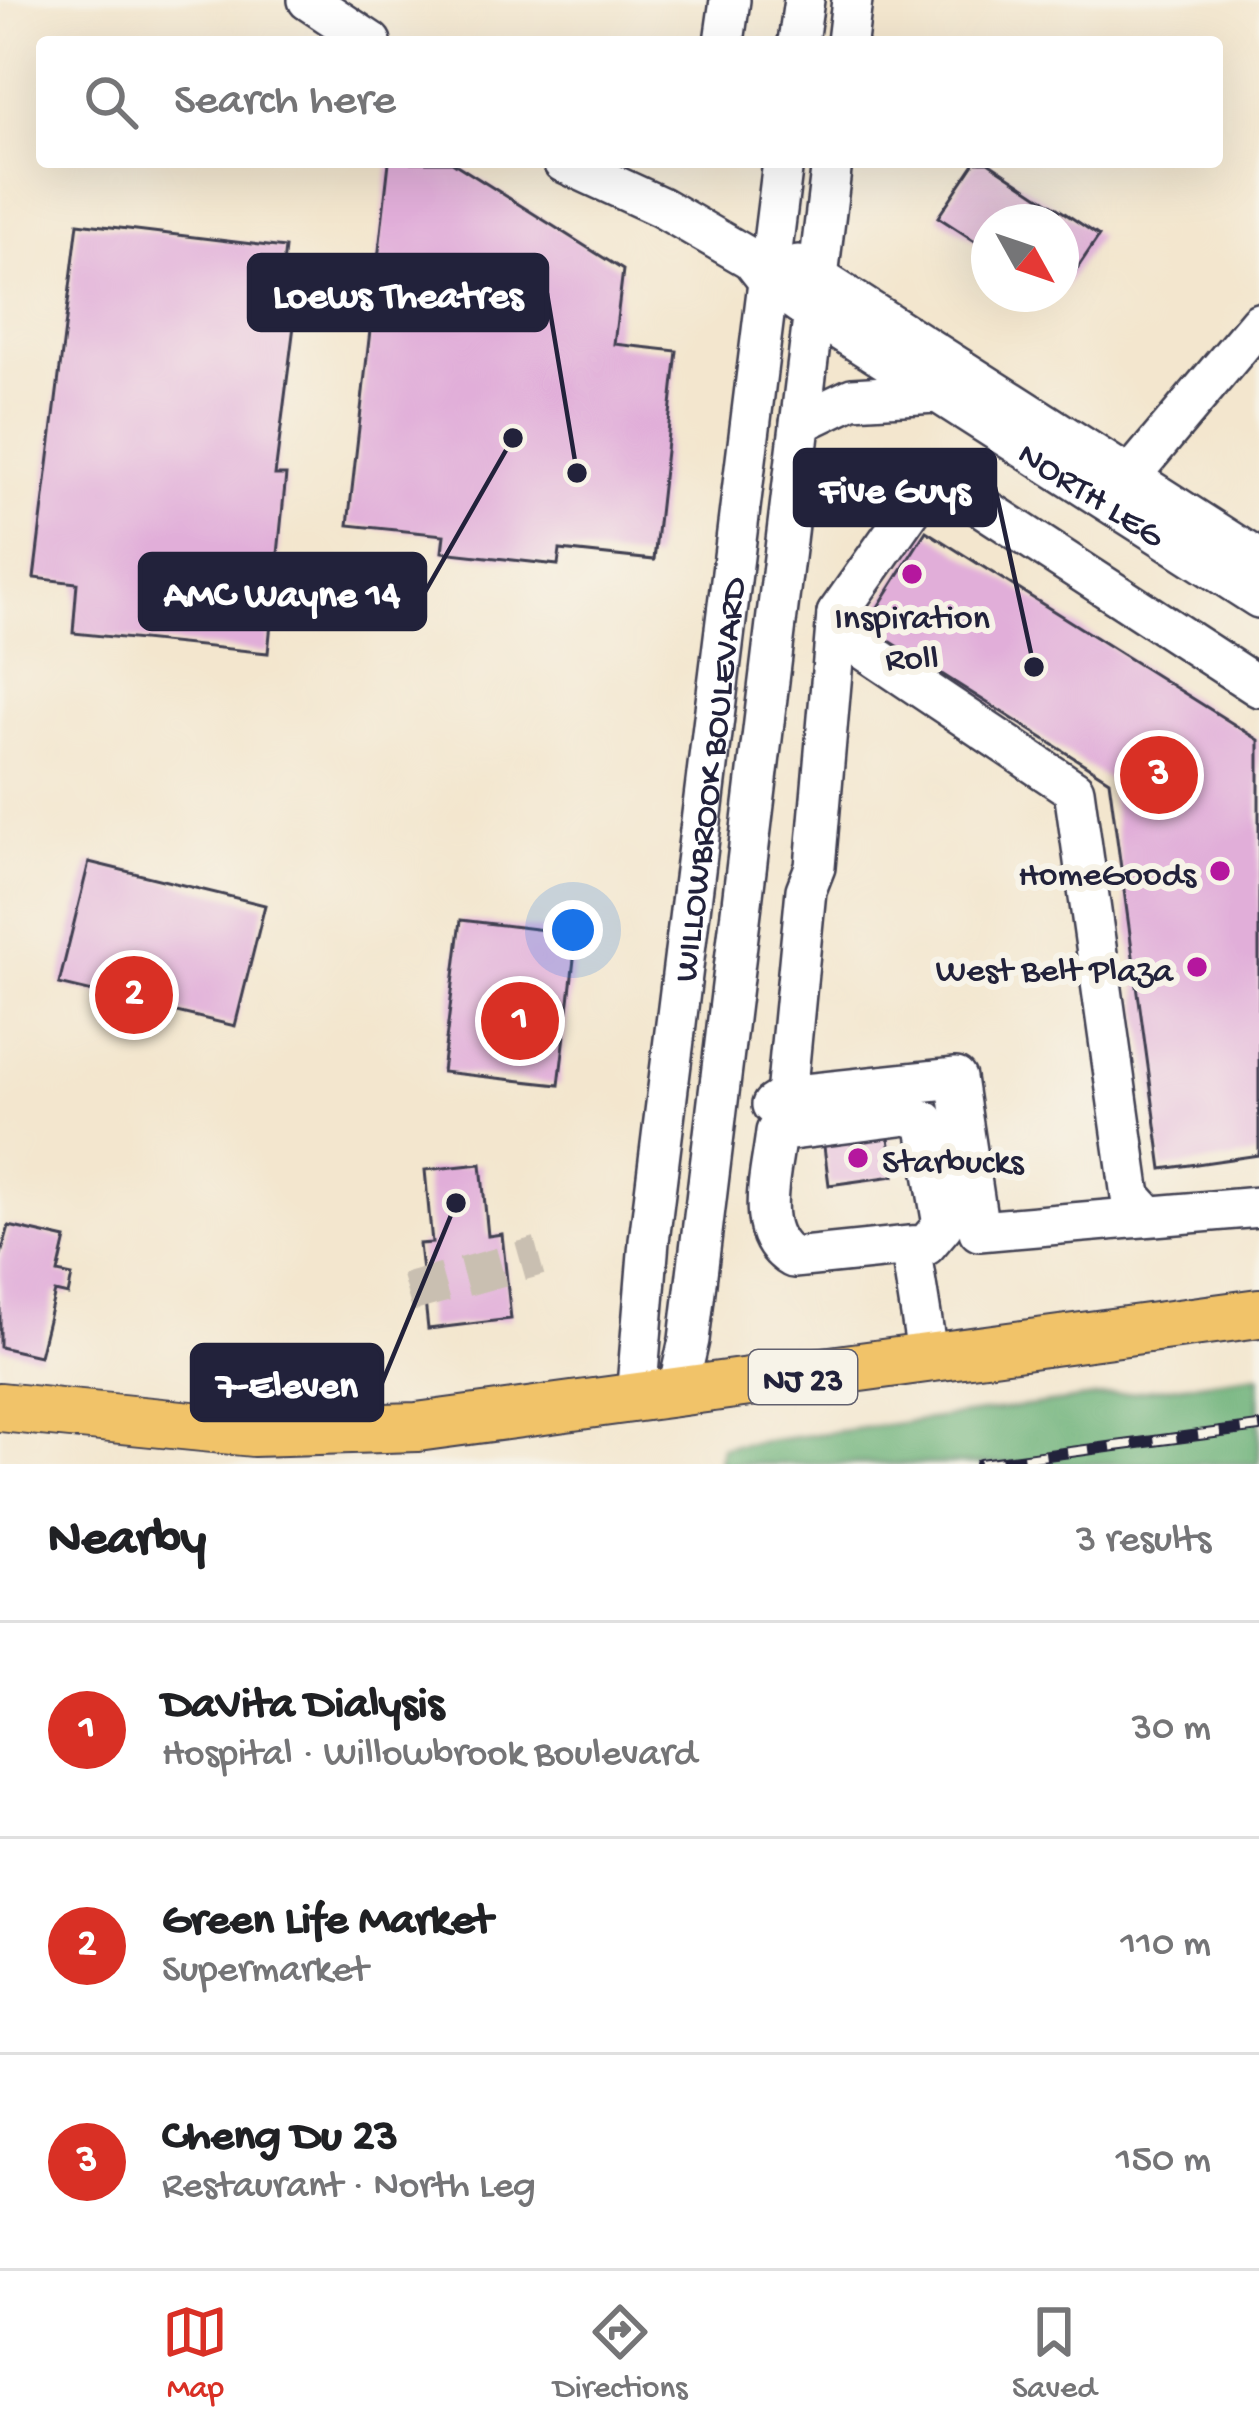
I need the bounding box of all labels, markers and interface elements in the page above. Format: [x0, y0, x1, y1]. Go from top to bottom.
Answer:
search box [36, 36, 1223, 168]
icon: search [78, 69, 144, 135]
text: Search here [174, 76, 396, 129]
north arrow [971, 204, 1079, 312]
callout: Loews Theatres [249, 255, 547, 330]
text: Loews Theatres [273, 276, 525, 322]
street label: NORTH LEG [1008, 435, 1172, 561]
callout: Five Guys [795, 450, 995, 525]
text: Five Guys [818, 471, 972, 517]
callout: AMC Wayne 14 [140, 554, 425, 629]
marker: Inspiration Roll [899, 561, 925, 587]
text: AMC Wayne 14 [163, 575, 401, 621]
street label: WILLOWBROOK BOULEVARD [666, 575, 759, 985]
place label: Inspiration Roll [834, 599, 990, 683]
pin: 3 [1120, 730, 1198, 820]
place label: HomeGoods [1018, 856, 1198, 899]
marker: HomeGoods [1207, 858, 1233, 884]
your location [543, 900, 603, 960]
pin: 2 [95, 950, 173, 1040]
place label: West Belt Plaza [936, 952, 1174, 995]
marker: West Belt Plaza [1184, 954, 1210, 980]
pin: 1 [481, 976, 559, 1066]
place label: Starbucks [882, 1143, 1025, 1186]
marker: Starbucks [845, 1145, 871, 1171]
callout: 7-Eleven [192, 1345, 382, 1420]
road number: NJ 23 [749, 1350, 857, 1404]
text: 7-Eleven [214, 1366, 358, 1412]
text: Nearby [48, 1512, 206, 1572]
text: 3 results [1076, 1519, 1211, 1565]
text: DaVita Dialysis [162, 1680, 444, 1733]
text: 1 [79, 1707, 95, 1753]
text: 30 m [1132, 1707, 1211, 1753]
text: Hospital · Willowbrook Boulevard [162, 1733, 697, 1779]
text: Green Life Market [162, 1896, 493, 1949]
text: 2 [77, 1923, 97, 1969]
text: 110 m [1120, 1923, 1211, 1969]
text: Supermarket [162, 1949, 368, 1995]
text: Cheng Du 23 [162, 2112, 398, 2165]
text: 3 [77, 2139, 97, 2185]
text: 150 m [1116, 2139, 1211, 2185]
text: Restaurant · North Leg [162, 2165, 536, 2211]
tab: Map [162, 2299, 228, 2409]
tab: Directions [553, 2299, 687, 2409]
tab: Saved [1012, 2299, 1097, 2409]

